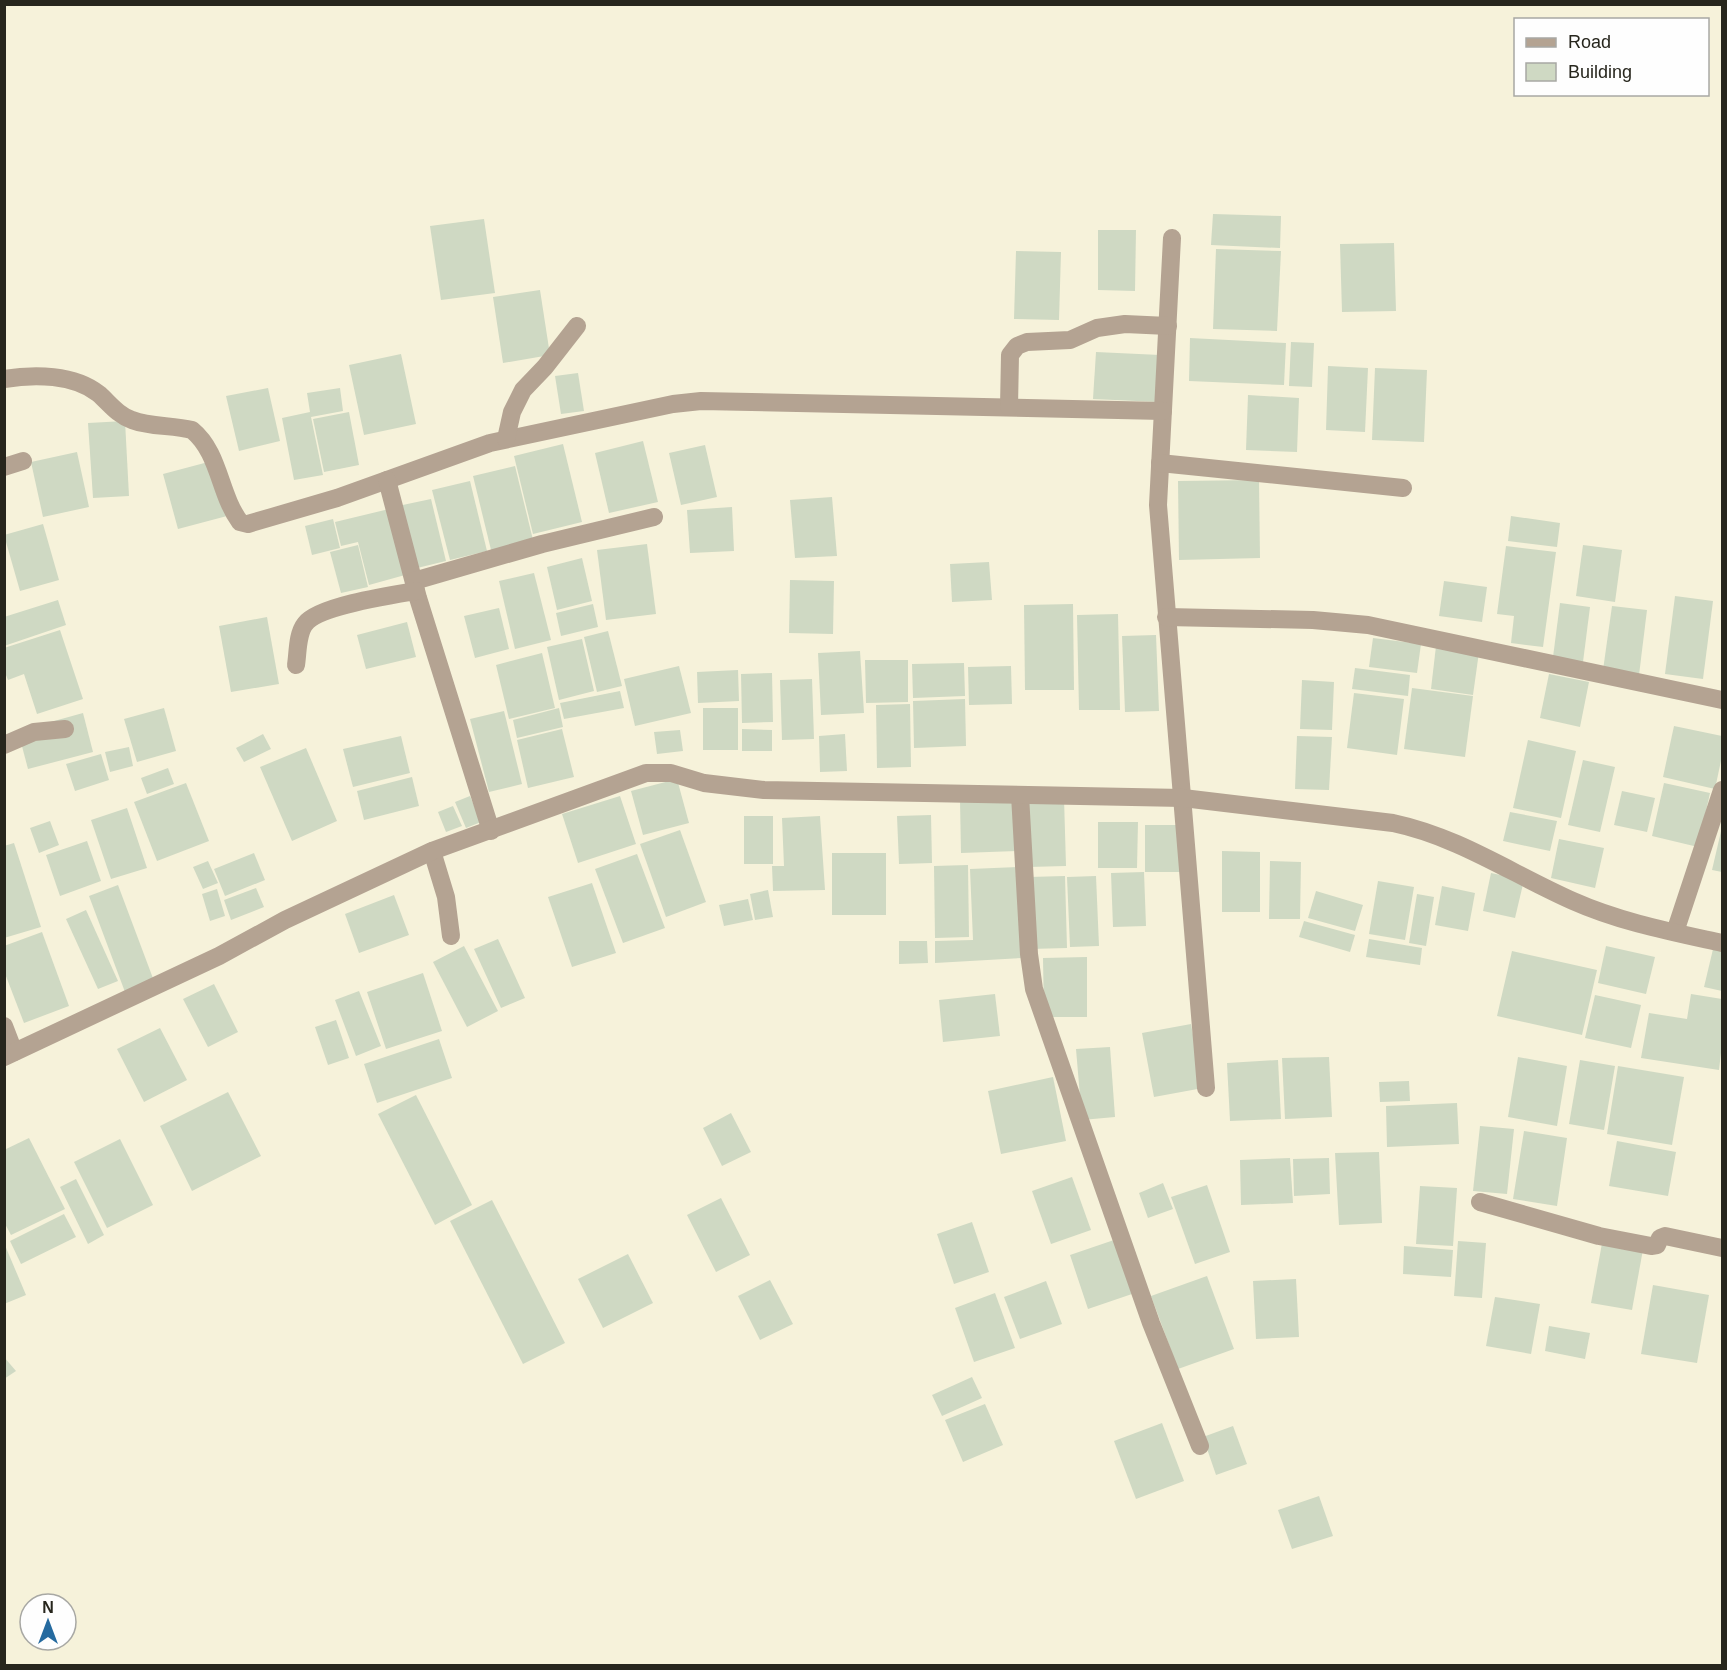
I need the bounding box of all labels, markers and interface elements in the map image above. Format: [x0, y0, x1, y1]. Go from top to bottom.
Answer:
legend [1514, 18, 1709, 96]
text: Road [1568, 32, 1611, 52]
text: Building [1568, 62, 1632, 82]
north arrow [18, 1592, 78, 1652]
text: N [42, 1599, 54, 1616]

